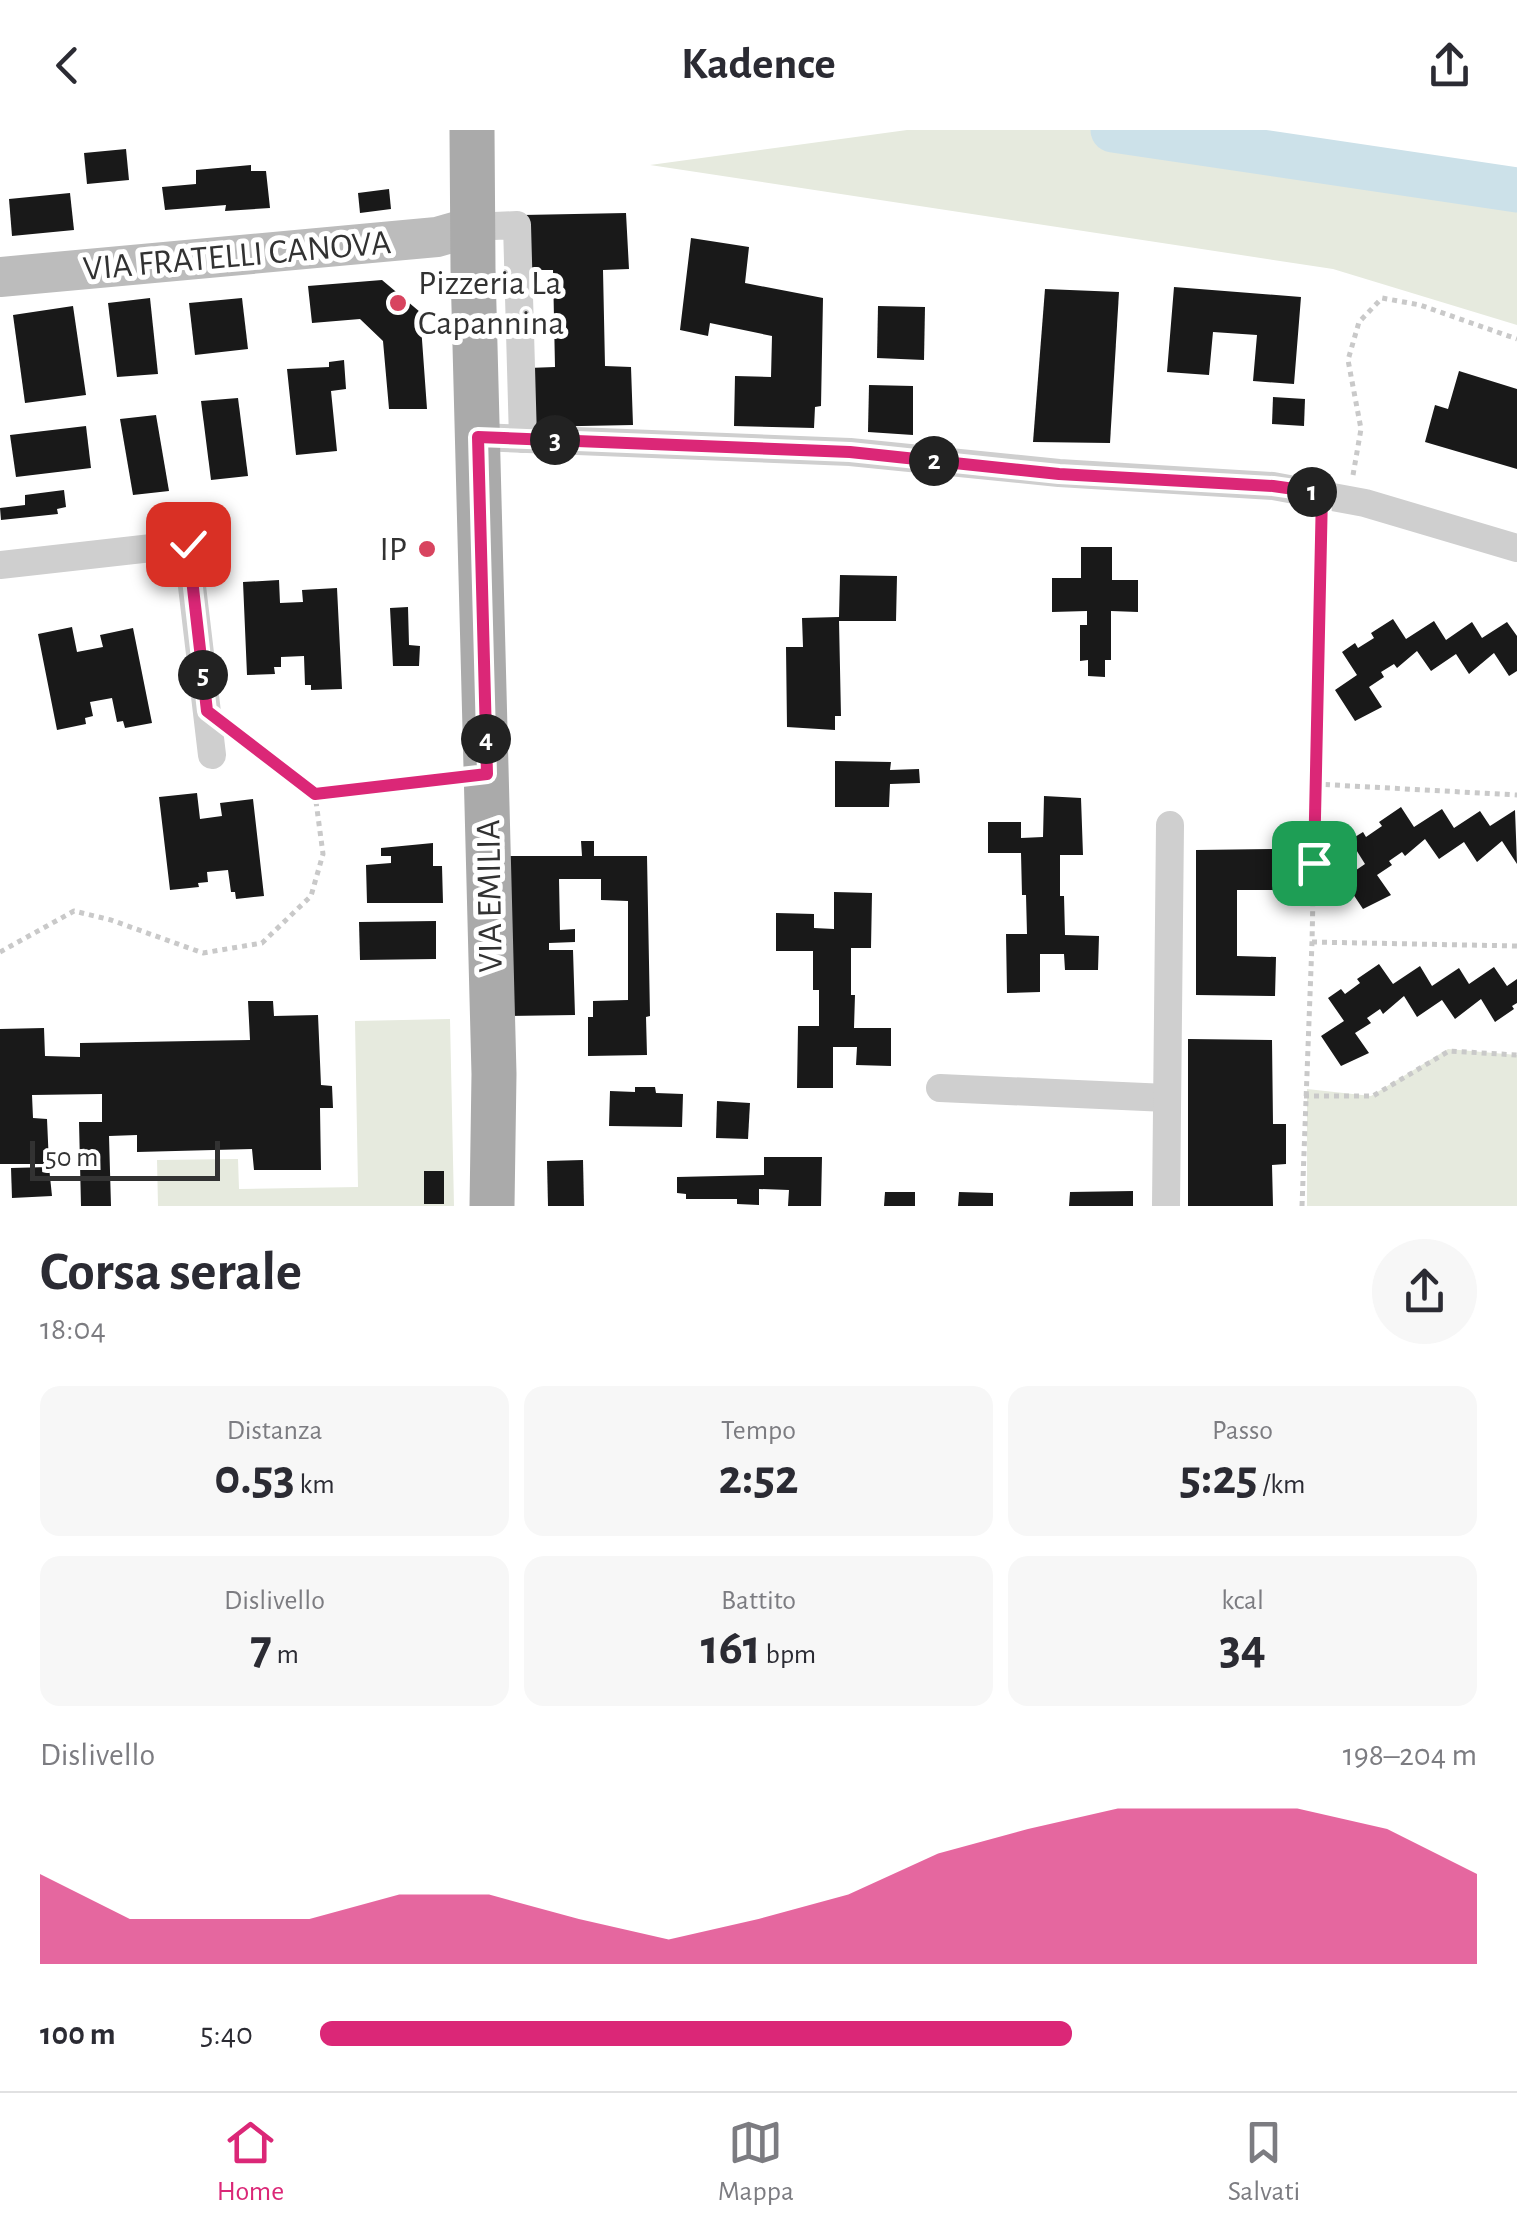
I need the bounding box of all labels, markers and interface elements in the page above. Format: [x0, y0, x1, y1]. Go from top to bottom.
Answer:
icon: back [40, 38, 95, 93]
icon: share [1422, 38, 1477, 93]
text: Kadence [681, 42, 836, 87]
street label: VIA FRATELLI CANOVA [82, 225, 392, 287]
place label: Pizzeria La Capannina [418, 266, 564, 341]
marker: Pizzeria La Capannina [387, 292, 409, 314]
pin: 3 [530, 415, 580, 465]
text: 3 [549, 426, 561, 454]
pin: 2 [909, 436, 959, 486]
text: 2 [927, 447, 941, 475]
pin: 1 [1287, 467, 1337, 517]
text: 1 [1307, 478, 1317, 506]
pin [146, 502, 231, 587]
icon: check [161, 517, 216, 572]
place label: IP [379, 532, 407, 567]
marker: IP [416, 538, 438, 560]
pin: 5 [178, 650, 228, 700]
text: 5 [197, 661, 209, 689]
pin: 4 [461, 714, 511, 764]
text: 4 [479, 725, 493, 753]
street label: VIA EMILIA [471, 819, 509, 973]
pin [1272, 821, 1357, 906]
icon: arrive [1287, 836, 1342, 891]
scale bar [30, 1136, 220, 1180]
text: 50 m [45, 1144, 99, 1172]
button: share [1372, 1239, 1477, 1344]
text: Corsa serale [40, 1245, 302, 1300]
text: 18:04 [40, 1313, 106, 1345]
text: Distanza [227, 1417, 322, 1445]
text: Tempo [721, 1417, 796, 1445]
text: Passo [1212, 1417, 1273, 1445]
text: 0.53 [214, 1453, 295, 1503]
text: 2:52 [718, 1453, 799, 1503]
text: 5:25 [1179, 1453, 1258, 1503]
text: km [295, 1471, 335, 1499]
text: /km [1258, 1471, 1306, 1499]
text: Dislivello [224, 1587, 325, 1615]
text: Battito [721, 1587, 796, 1615]
text: kcal [1221, 1587, 1264, 1615]
text: 7 [250, 1623, 272, 1673]
text: 161 [701, 1623, 761, 1673]
text: 34 [1219, 1623, 1266, 1673]
text: m [272, 1641, 299, 1669]
text: bpm [761, 1641, 816, 1669]
text: Dislivello [40, 1739, 155, 1771]
text: 198–204 m [1343, 1739, 1477, 1771]
text: 100 m [40, 2018, 116, 2050]
text: 5:40 [200, 2018, 253, 2050]
tab: Home [217, 2115, 284, 2209]
tab: Mappa [718, 2115, 794, 2209]
tab: Salvati [1228, 2115, 1300, 2209]

